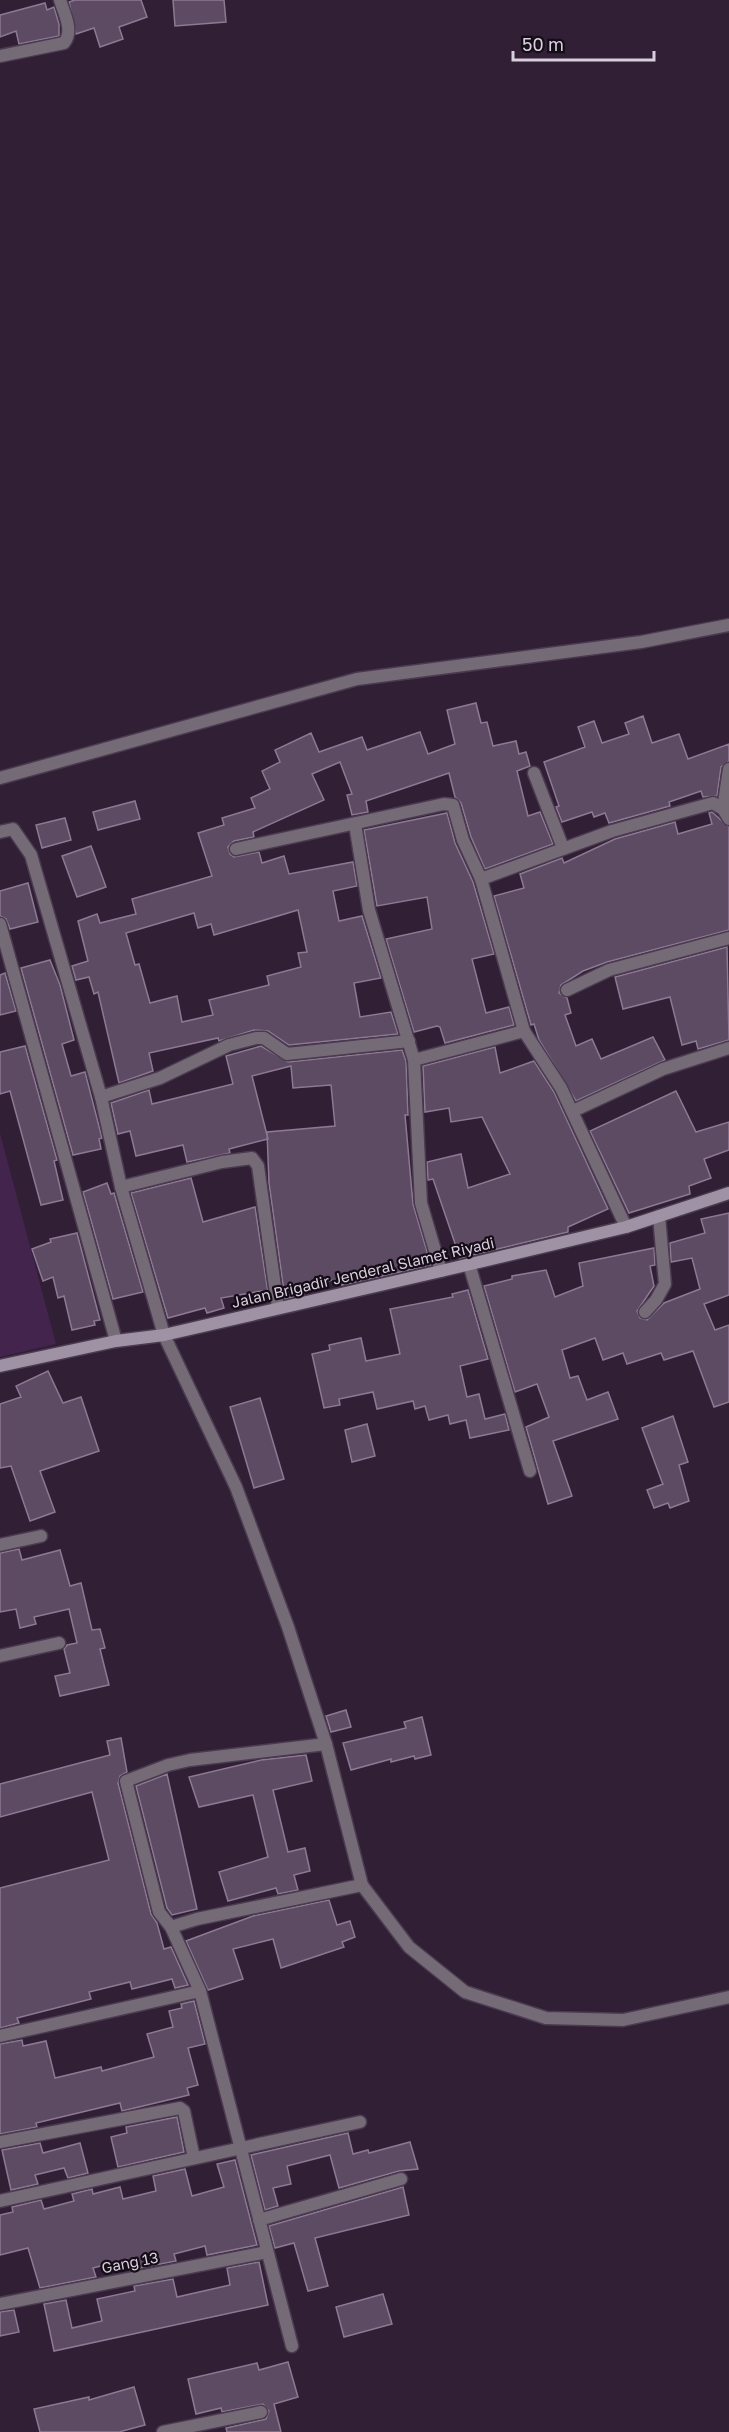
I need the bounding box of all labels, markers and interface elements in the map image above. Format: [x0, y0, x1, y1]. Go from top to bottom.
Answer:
scale bar [513, 24, 654, 62]
text: 50 m [522, 33, 564, 55]
street label: Jalan Brigadir Jenderal Slamet Riyadi [230, 1233, 496, 1311]
street label: Gang 13 [100, 2248, 160, 2276]

